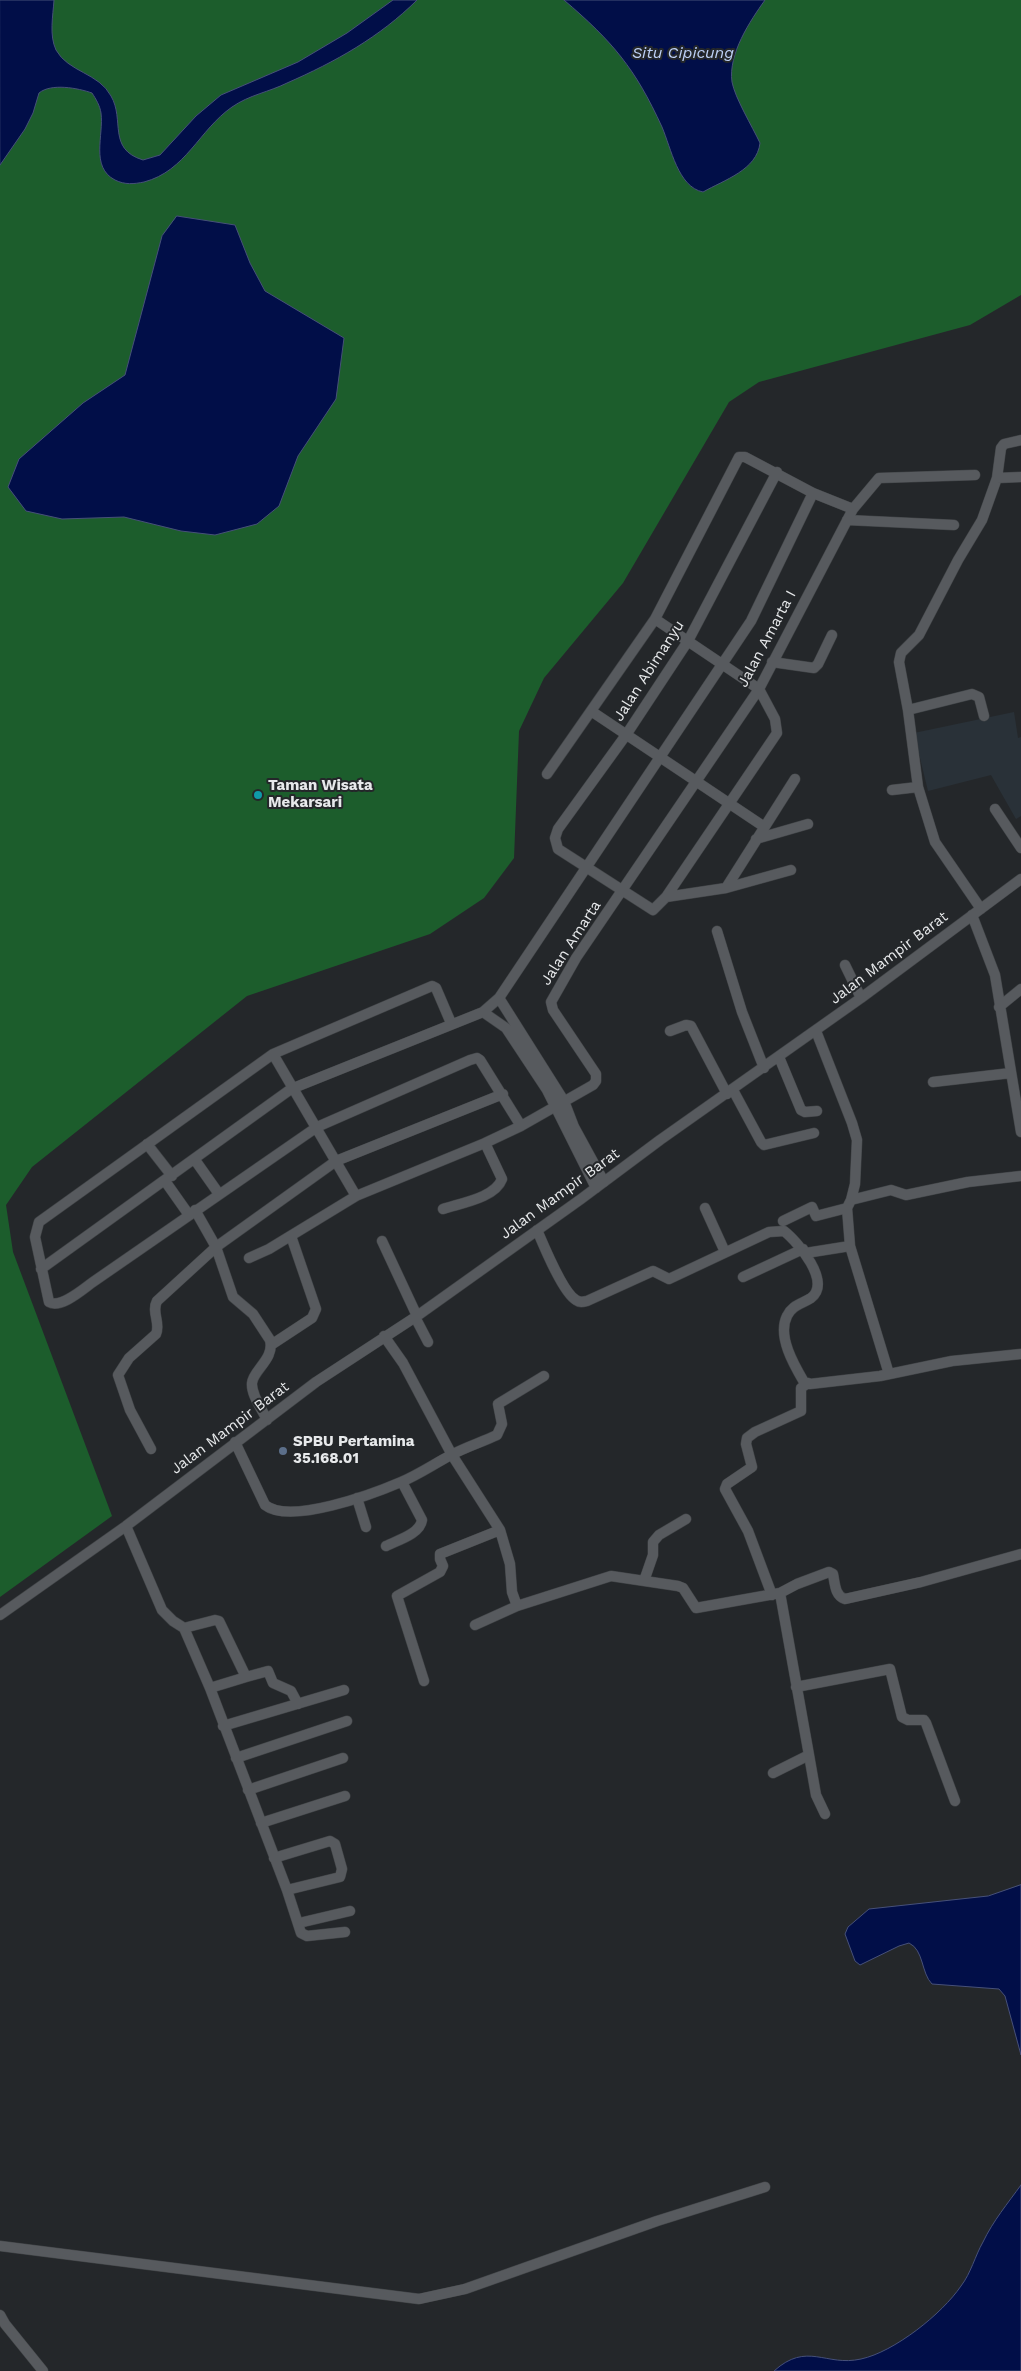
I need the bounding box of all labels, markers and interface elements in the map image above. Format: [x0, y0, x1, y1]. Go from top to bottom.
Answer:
water label: Situ Cipicung [632, 43, 734, 63]
street label: Jalan Amarta I [734, 588, 800, 690]
street label: Jalan Abimanyu [610, 617, 688, 725]
place label: Taman Wisata Mekarsari [268, 777, 373, 812]
marker: Taman Wisata Mekarsari [252, 789, 264, 801]
street label: Jalan Amarta [537, 897, 605, 989]
street label: Jalan Mampir Barat [826, 908, 952, 1008]
street label: Jalan Mampir Barat [497, 1145, 623, 1243]
street label: Jalan Mampir Barat [167, 1378, 293, 1478]
place label: SPBU Pertamina 35.168.01 [293, 1433, 414, 1468]
marker: SPBU Pertamina 35.168.01 [277, 1445, 289, 1457]

